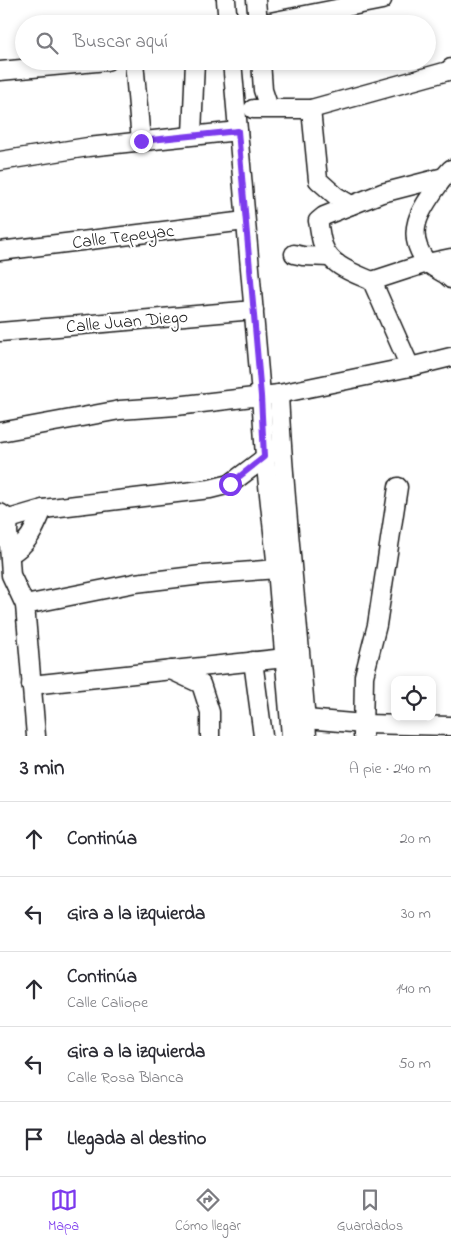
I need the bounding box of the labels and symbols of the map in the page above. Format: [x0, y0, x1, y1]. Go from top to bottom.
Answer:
route end [130, 130, 153, 153]
street label: Calle Tepeyac [71, 219, 176, 257]
street label: Calle Juan Diego [65, 305, 189, 342]
route start [219, 473, 242, 496]

